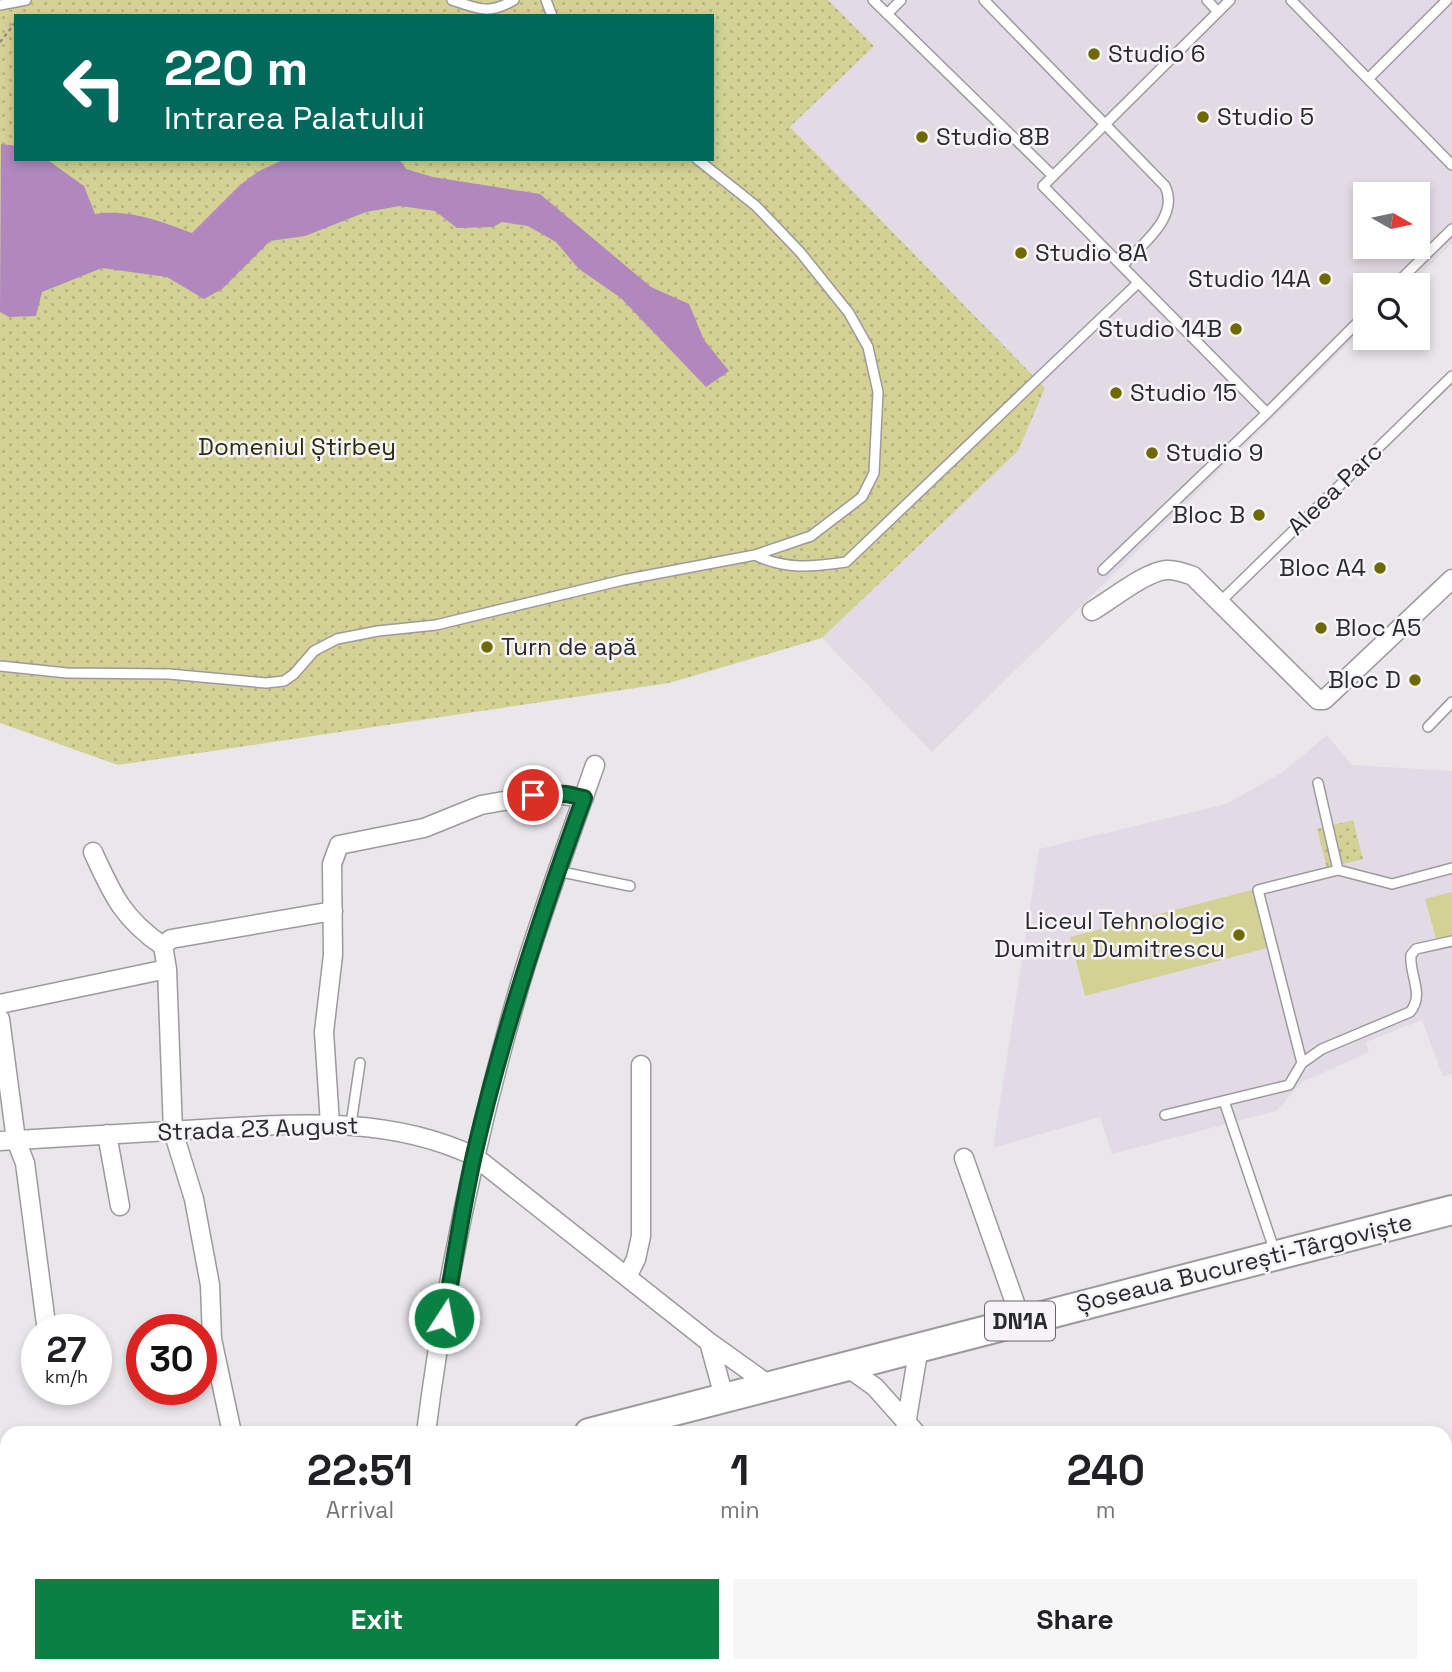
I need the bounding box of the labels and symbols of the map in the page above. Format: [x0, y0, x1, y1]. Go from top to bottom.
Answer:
place label: Studio 6 [1108, 38, 1205, 69]
marker: Studio 6 [1086, 46, 1102, 62]
place label: Studio 5 [1217, 101, 1314, 132]
marker: Studio 5 [1195, 109, 1211, 125]
place label: Studio 8B [936, 121, 1050, 152]
marker: Studio 8B [914, 129, 930, 145]
north arrow [1353, 182, 1430, 259]
place label: Studio 8A [1035, 237, 1148, 268]
marker: Studio 8A [1013, 245, 1029, 261]
place label: Studio 14A [1188, 263, 1311, 294]
marker: Studio 14A [1317, 271, 1333, 287]
place label: Studio 14B [1098, 313, 1222, 344]
marker: Studio 14B [1228, 321, 1244, 337]
place label: Studio 15 [1130, 377, 1237, 408]
marker: Studio 15 [1108, 385, 1124, 401]
park label: Domeniul Știrbey [198, 431, 396, 462]
street label: Aleea Parc [1281, 436, 1389, 542]
place label: Studio 9 [1166, 437, 1263, 468]
marker: Studio 9 [1144, 445, 1160, 461]
place label: Bloc B [1172, 499, 1245, 530]
marker: Bloc B [1251, 507, 1267, 523]
place label: Bloc A4 [1279, 552, 1366, 583]
marker: Bloc A4 [1372, 560, 1388, 576]
place label: Bloc A5 [1335, 612, 1421, 643]
marker: Bloc A5 [1313, 620, 1329, 636]
place label: Turn de apă [501, 631, 637, 662]
marker: Turn de apă [479, 639, 495, 655]
place label: Bloc D [1328, 664, 1401, 695]
marker: Bloc D [1407, 672, 1423, 688]
pin [503, 765, 563, 825]
place label: Liceul Tehnologic Dumitru Dumitrescu [994, 905, 1225, 964]
marker: Liceul Tehnologic Dumitru Dumitrescu [1231, 927, 1247, 943]
street label: Strada 23 August [157, 1109, 359, 1148]
street label: Șoseaua București-Târgoviște [1073, 1206, 1415, 1319]
position arrow [407, 1281, 481, 1355]
road number: DN1A [985, 1302, 1055, 1340]
speed limit sign: 30 [126, 1314, 217, 1405]

